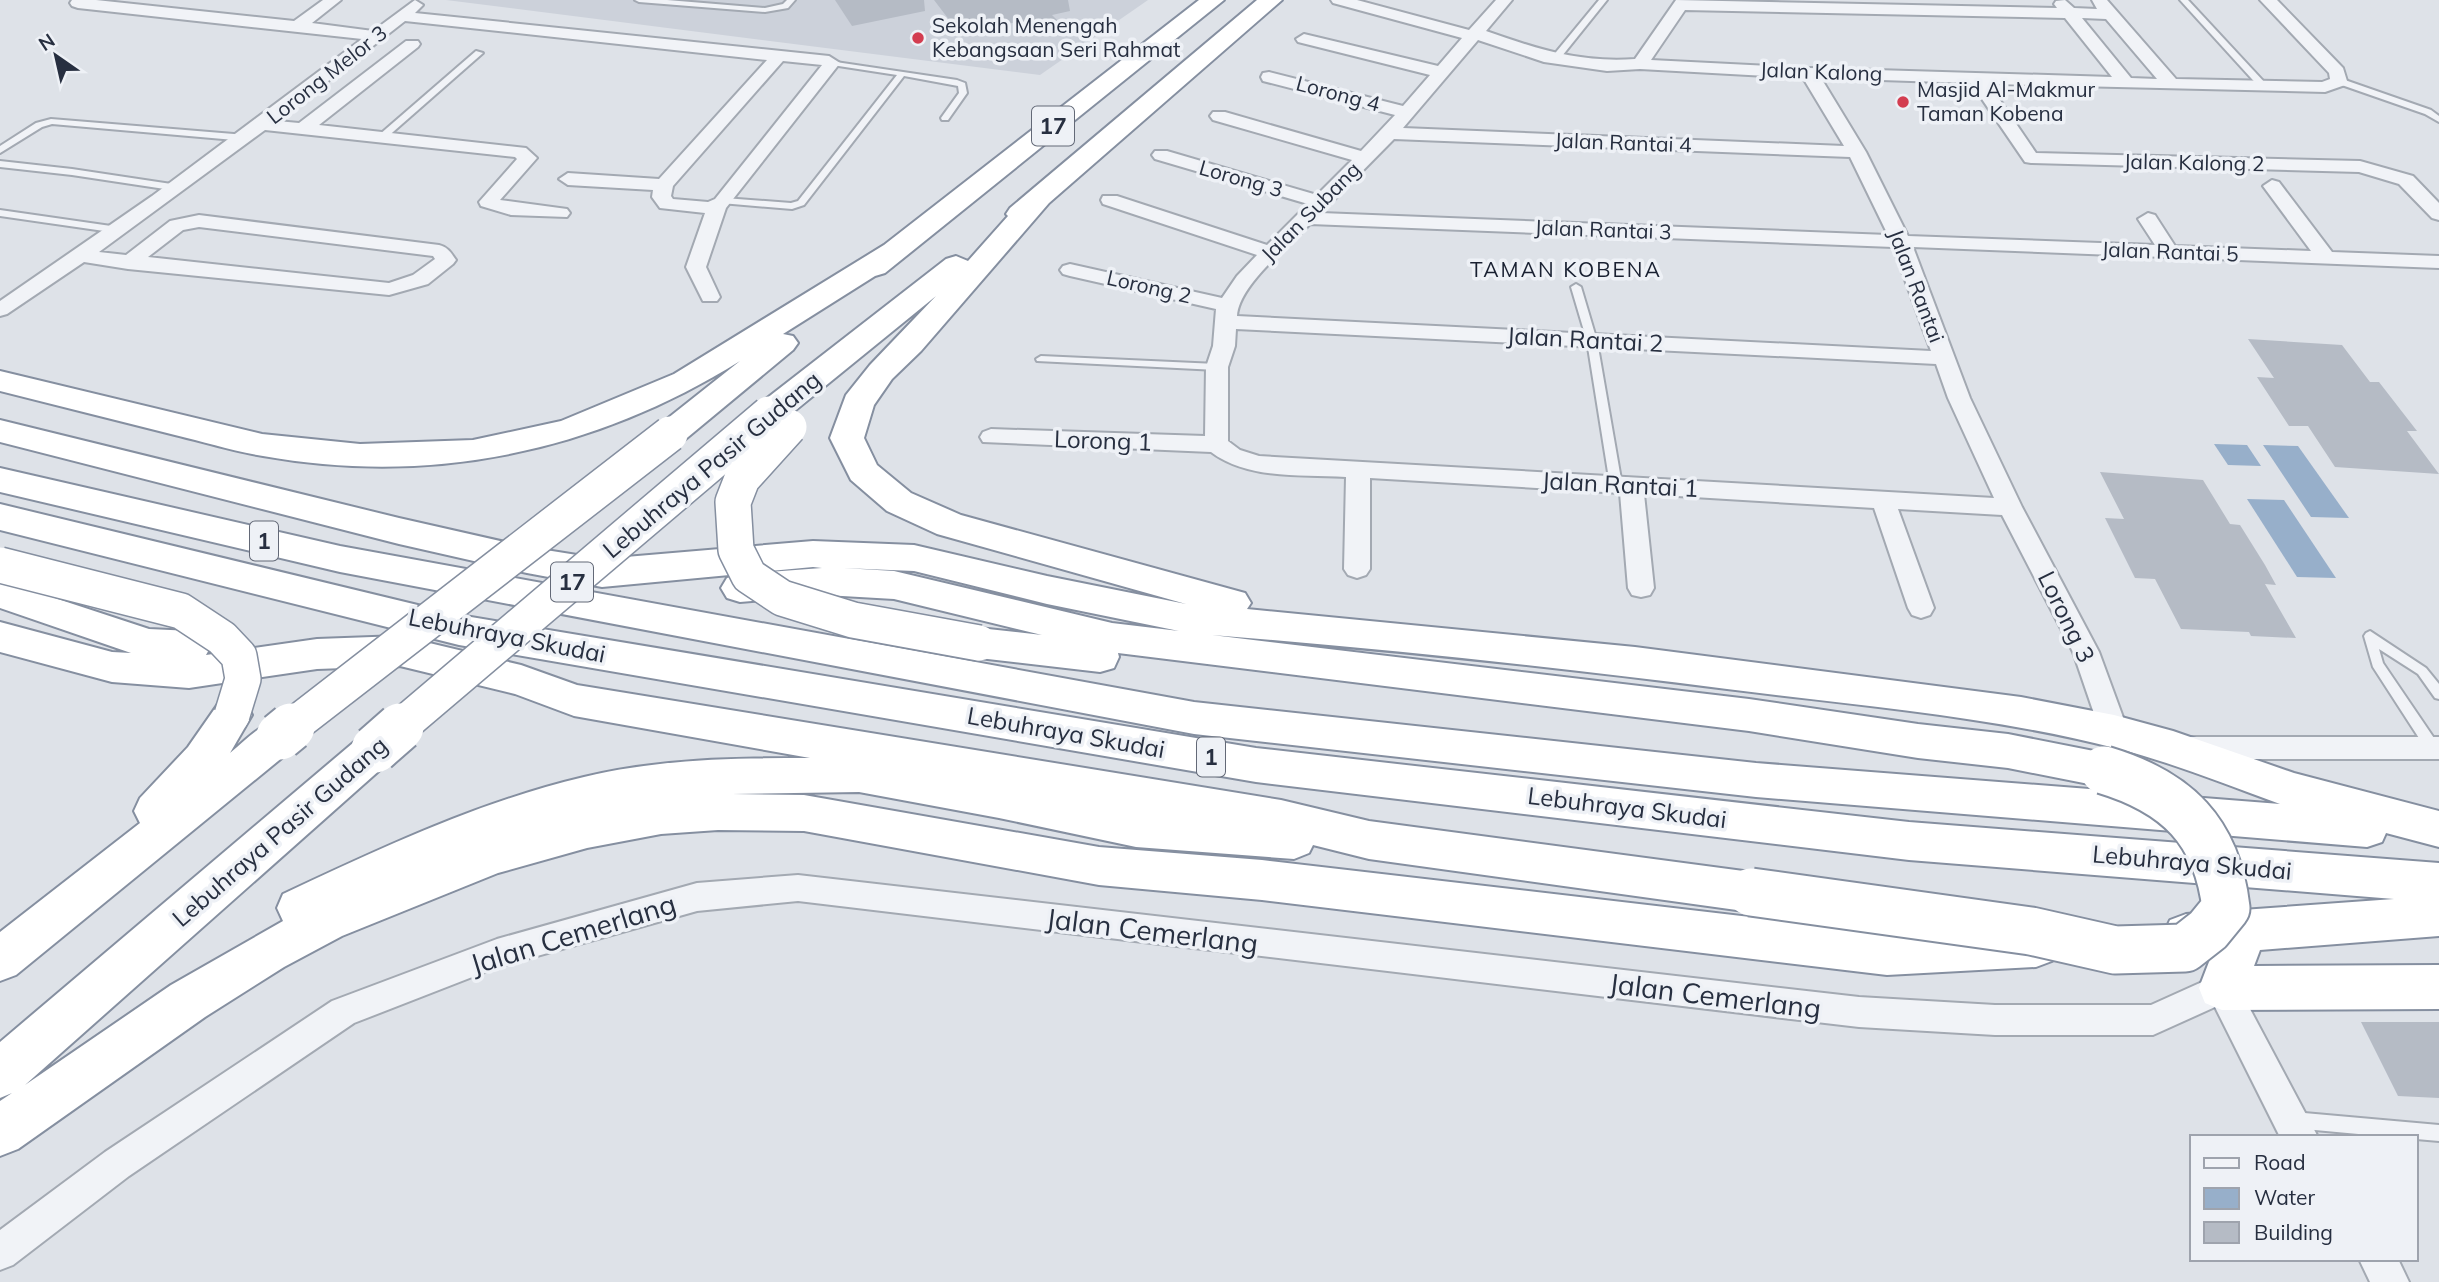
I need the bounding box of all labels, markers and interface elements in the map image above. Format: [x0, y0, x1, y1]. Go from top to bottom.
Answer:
place label: Sekolah Menengah Kebangsaan Seri Rahmat [932, 12, 1180, 62]
street label: Lorong Melor 3 [261, 19, 392, 129]
north arrow [21, 21, 91, 91]
text: N [34, 28, 59, 56]
marker: Sekolah Menengah Kebangsaan Seri Rahmat [910, 30, 926, 46]
street label: Jalan Kalong [1759, 56, 1883, 86]
street label: Lorong 4 [1293, 69, 1383, 117]
place label: Masjid Al-Makmur Taman Kobena [1917, 76, 2096, 126]
marker: Masjid Al-Makmur Taman Kobena [1895, 94, 1911, 110]
road number: 17 [1032, 106, 1074, 146]
street label: Jalan Rantai 4 [1554, 127, 1693, 157]
street label: Jalan Kalong 2 [2123, 148, 2265, 176]
street label: Lorong 3 [1196, 154, 1286, 202]
street label: Jalan Subang [1255, 156, 1366, 267]
street label: Jalan Rantai 3 [1534, 214, 1672, 244]
street label: Jalan Rantai [1883, 225, 1950, 346]
street label: Jalan Rantai 5 [2101, 236, 2239, 266]
district label: TAMAN KOBENA [1470, 256, 1662, 282]
street label: Lorong 2 [1104, 264, 1194, 308]
street label: Jalan Rantai 2 [1506, 320, 1664, 358]
street label: Lebuhraya Pasir Gudang [596, 364, 826, 564]
street label: Lorong 1 [1053, 423, 1153, 457]
street label: Jalan Rantai 1 [1541, 465, 1699, 503]
road number: 1 [250, 522, 278, 561]
road number: 17 [551, 562, 593, 602]
street label: Lorong 3 [2032, 566, 2102, 667]
street label: Lebuhraya Skudai [406, 601, 608, 669]
street label: Lebuhraya Skudai [965, 700, 1167, 764]
street label: Lebuhraya Pasir Gudang [166, 730, 393, 933]
road number: 1 [1197, 737, 1225, 776]
street label: Lebuhraya Skudai [1526, 780, 1728, 834]
street label: Lebuhraya Skudai [2091, 838, 2293, 886]
street label: Jalan Cemerlang [466, 886, 680, 981]
street label: Jalan Cemerlang [1044, 900, 1260, 961]
street label: Jalan Cemerlang [1607, 965, 1823, 1026]
legend [2190, 1135, 2418, 1261]
text: Road [2254, 1149, 2305, 1175]
text: Water [2254, 1184, 2315, 1210]
text: Building [2254, 1219, 2333, 1245]

